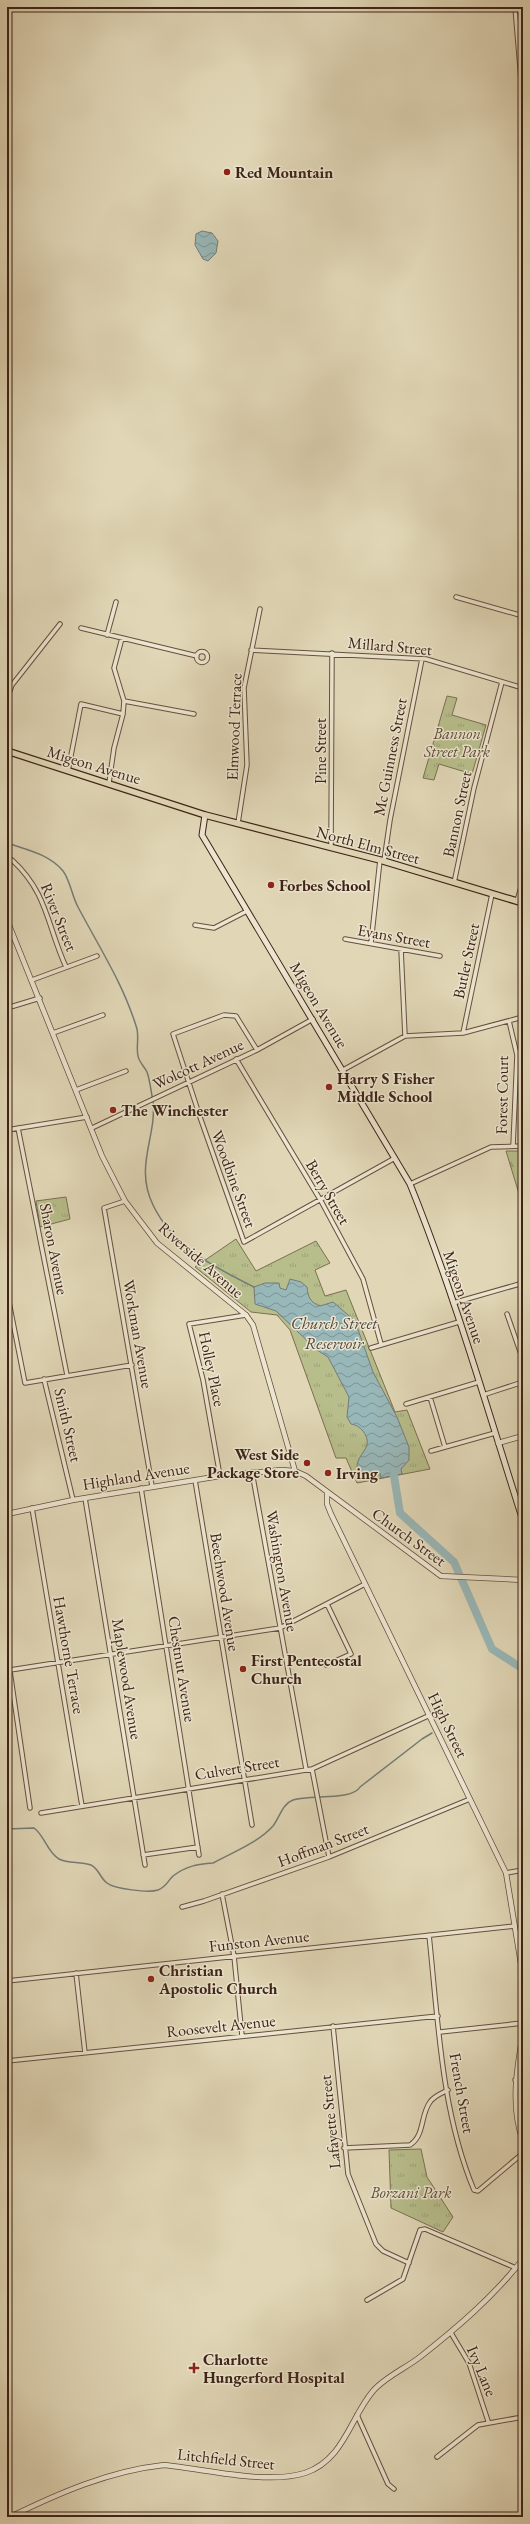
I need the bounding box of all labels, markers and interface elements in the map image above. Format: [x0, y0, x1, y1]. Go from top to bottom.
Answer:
place label: Red Mountain [235, 162, 333, 183]
marker: Red Mountain [222, 167, 232, 177]
street label: Millard Street [347, 632, 433, 660]
street label: Elmwood Terrace [222, 673, 246, 781]
street label: Mc Guinness Street [368, 696, 412, 818]
street label: Pine Street [310, 718, 331, 784]
park label: Bannon Street Park [423, 723, 491, 762]
street label: Migeon Avenue [45, 741, 143, 789]
street label: Bannon Street [438, 769, 476, 859]
street label: North Elm Street [314, 821, 422, 869]
place label: Forbes School [279, 875, 371, 896]
street label: River Street [36, 880, 82, 954]
marker: Forbes School [266, 880, 276, 890]
street label: Evans Street [356, 919, 432, 953]
street label: Butler Street [448, 921, 484, 1001]
street label: Migeon Avenue [285, 958, 353, 1052]
street label: Wolcott Avenue [149, 1034, 247, 1094]
street label: Forest Court [491, 1055, 513, 1135]
place label: Harry S Fisher Middle School [337, 1068, 435, 1107]
marker: Harry S Fisher Middle School [324, 1082, 334, 1092]
place label: The Winchester [121, 1100, 229, 1121]
marker: The Winchester [108, 1105, 118, 1115]
street label: Woodbine Street [207, 1127, 261, 1231]
street label: Berry Street [301, 1156, 355, 1228]
street label: Sharon Avenue [35, 1201, 73, 1297]
street label: Riverside Avenue [154, 1217, 248, 1303]
street label: Migeon Avenue [438, 1248, 490, 1346]
street label: Workman Avenue [118, 1278, 158, 1390]
water label: Church Street Reservoir [291, 1312, 378, 1354]
street label: Holley Place [194, 1330, 230, 1408]
street label: Smith Street [49, 1386, 87, 1464]
place label: West Side Package Store [207, 1444, 299, 1483]
street label: Highland Avenue [81, 1457, 191, 1495]
marker: West Side Package Store [302, 1458, 312, 1468]
place label: Irving [336, 1463, 379, 1484]
marker: Irving [323, 1468, 333, 1478]
street label: Church Street [368, 1503, 450, 1571]
street label: Washington Avenue [261, 1509, 303, 1633]
street label: Beechwood Avenue [205, 1531, 245, 1653]
street label: Hawthorne Terrace [48, 1594, 90, 1716]
street label: Chestnut Avenue [163, 1614, 201, 1724]
street label: Maplewood Avenue [107, 1617, 147, 1741]
place label: First Pentecostal Church [251, 1650, 362, 1689]
marker: First Pentecostal Church [238, 1664, 248, 1674]
street label: High Street [423, 1689, 473, 1761]
street label: Culvert Street [193, 1751, 281, 1785]
street label: Hoffman Street [275, 1818, 371, 1872]
street label: Funston Avenue [208, 1925, 310, 1957]
place label: Christian Apostolic Church [158, 1960, 278, 1999]
marker: Christian Apostolic Church [146, 1974, 156, 1984]
street label: Roosevelt Avenue [165, 2010, 277, 2042]
street label: French Street [445, 2051, 479, 2135]
street label: Lafayette Street [315, 2074, 345, 2170]
park label: Borzani Park [370, 2182, 452, 2203]
street label: Ivy Lane [462, 2342, 502, 2400]
place label: Charlotte Hungerford Hospital [203, 2349, 345, 2388]
marker: Charlotte Hungerford Hospital [188, 2362, 200, 2374]
street label: Litchfield Street [176, 2443, 276, 2475]

